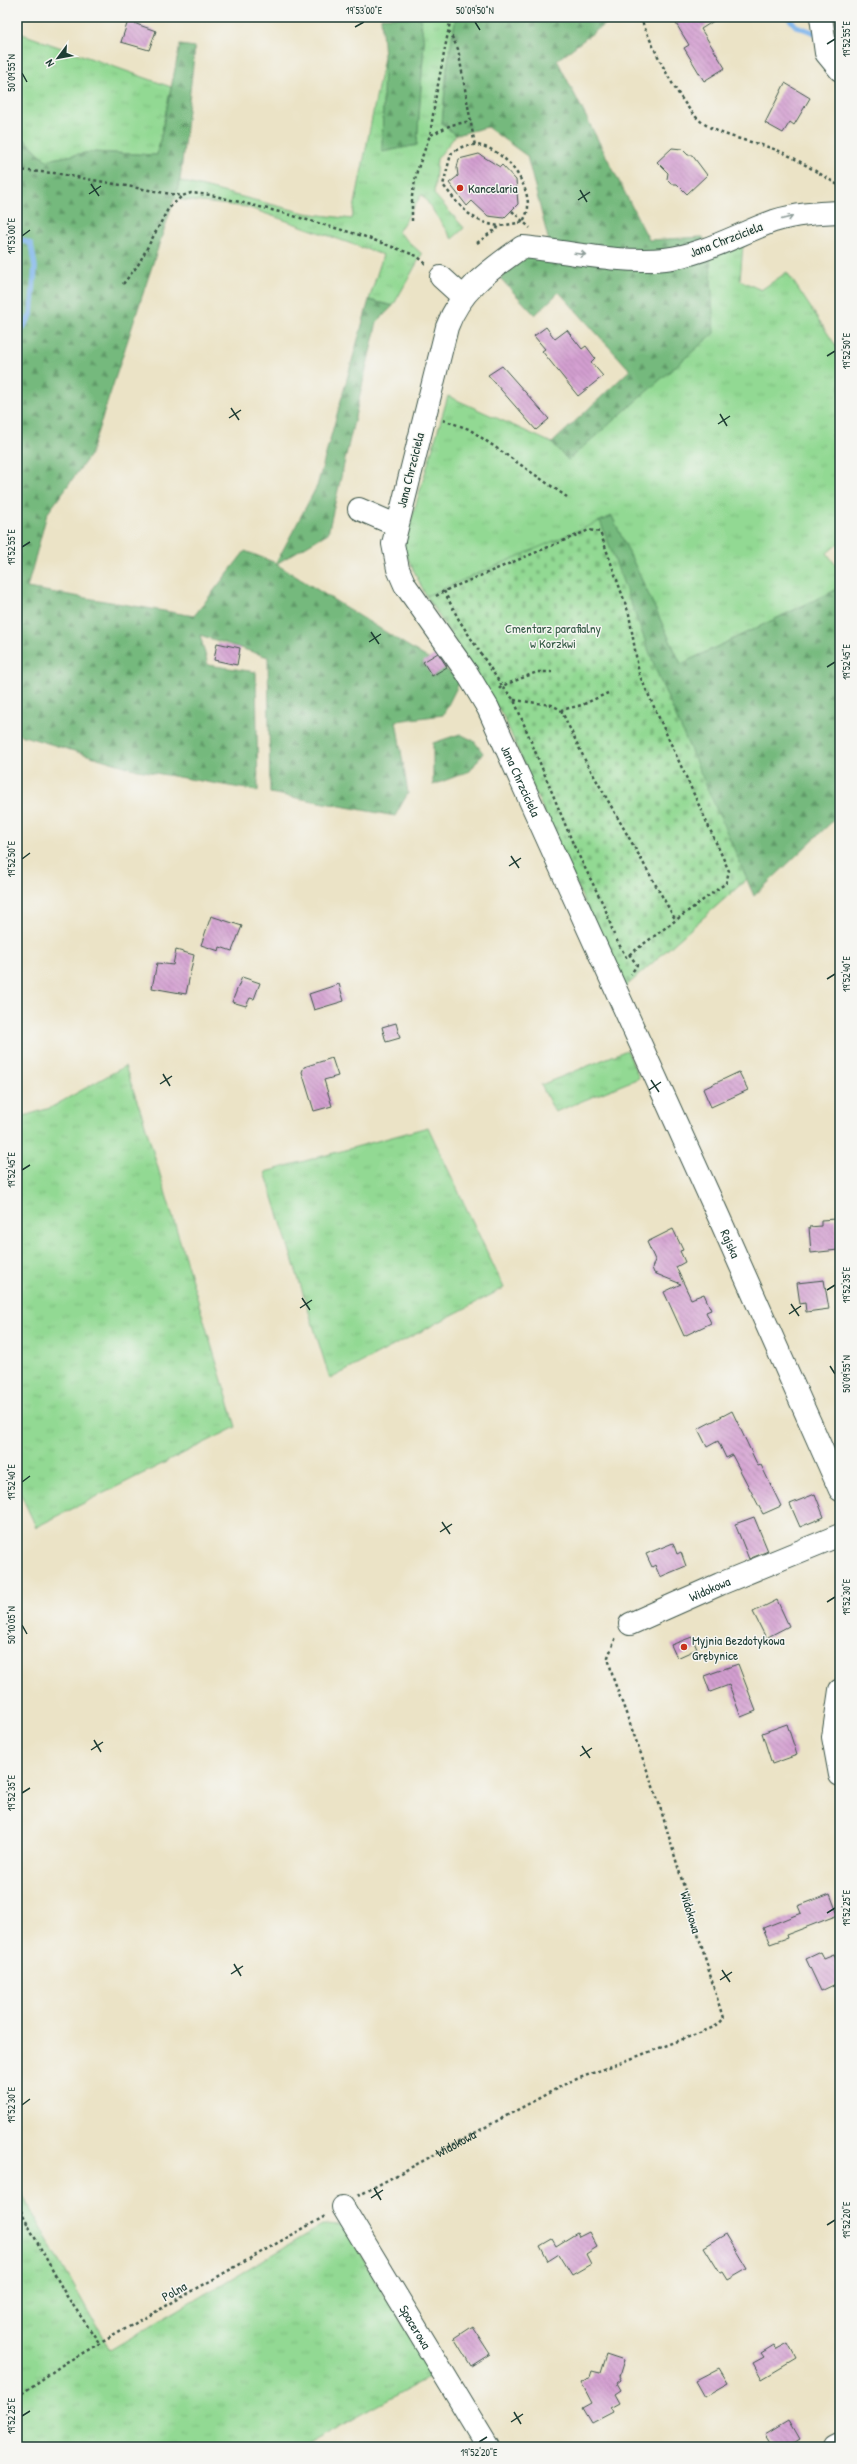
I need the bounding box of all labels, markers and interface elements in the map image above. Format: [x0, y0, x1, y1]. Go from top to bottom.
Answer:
text: 19°53'00"E [346, 4, 383, 17]
text: 50°09'50"N [456, 4, 494, 17]
text: 19°52'55"E [840, 20, 853, 57]
north arrow [38, 38, 78, 78]
text: 50°09'55"N [5, 54, 18, 92]
text: N [42, 57, 57, 69]
place label: Kancelaria [468, 179, 518, 197]
marker: Kancelaria [455, 183, 465, 193]
one-way arrow [780, 214, 793, 221]
text: 19°53'00"E [5, 217, 18, 254]
street label: Jana Chrzciciela [687, 217, 765, 261]
one-way arrow [573, 250, 586, 257]
text: 19°52'50"E [840, 332, 853, 369]
street label: Jana Chrzciciela [392, 431, 428, 509]
text: 19°52'55"E [5, 528, 18, 565]
park label: Cmentarz parafialny w Korzkwi [505, 619, 602, 652]
text: 19°52'45"E [840, 644, 853, 680]
street label: Jana Chrzciciela [497, 742, 545, 819]
text: 19°52'50"E [5, 840, 18, 877]
text: 19°52'40"E [840, 955, 853, 992]
text: 19°52'45"E [5, 1152, 18, 1188]
street label: Rajska [716, 1226, 745, 1261]
text: 19°52'35"E [840, 1266, 853, 1303]
text: 50°09'55"N [840, 1355, 853, 1393]
text: 19°52'40"E [5, 1463, 18, 1500]
street label: Widokowa [686, 1572, 733, 1606]
text: 19°52'30"E [840, 1578, 853, 1615]
text: 50°10'05"N [5, 1606, 18, 1644]
place label: Myjnia Bezdotykowa Grębynice [692, 1631, 785, 1664]
marker: Myjnia Bezdotykowa Grębynice [679, 1642, 689, 1652]
text: 19°52'35"E [5, 1774, 18, 1811]
street label: Widokowa [676, 1889, 706, 1935]
text: 19°52'25"E [840, 1889, 853, 1926]
text: 19°52'30"E [5, 2086, 18, 2123]
street label: Widokowa [432, 2125, 479, 2161]
text: 19°52'20"E [840, 2201, 853, 2238]
street label: Polna [158, 2277, 190, 2305]
street label: Spacerowa [395, 2302, 436, 2352]
text: 19°52'25"E [5, 2397, 18, 2434]
text: 19°52'20"E [461, 2446, 498, 2459]

